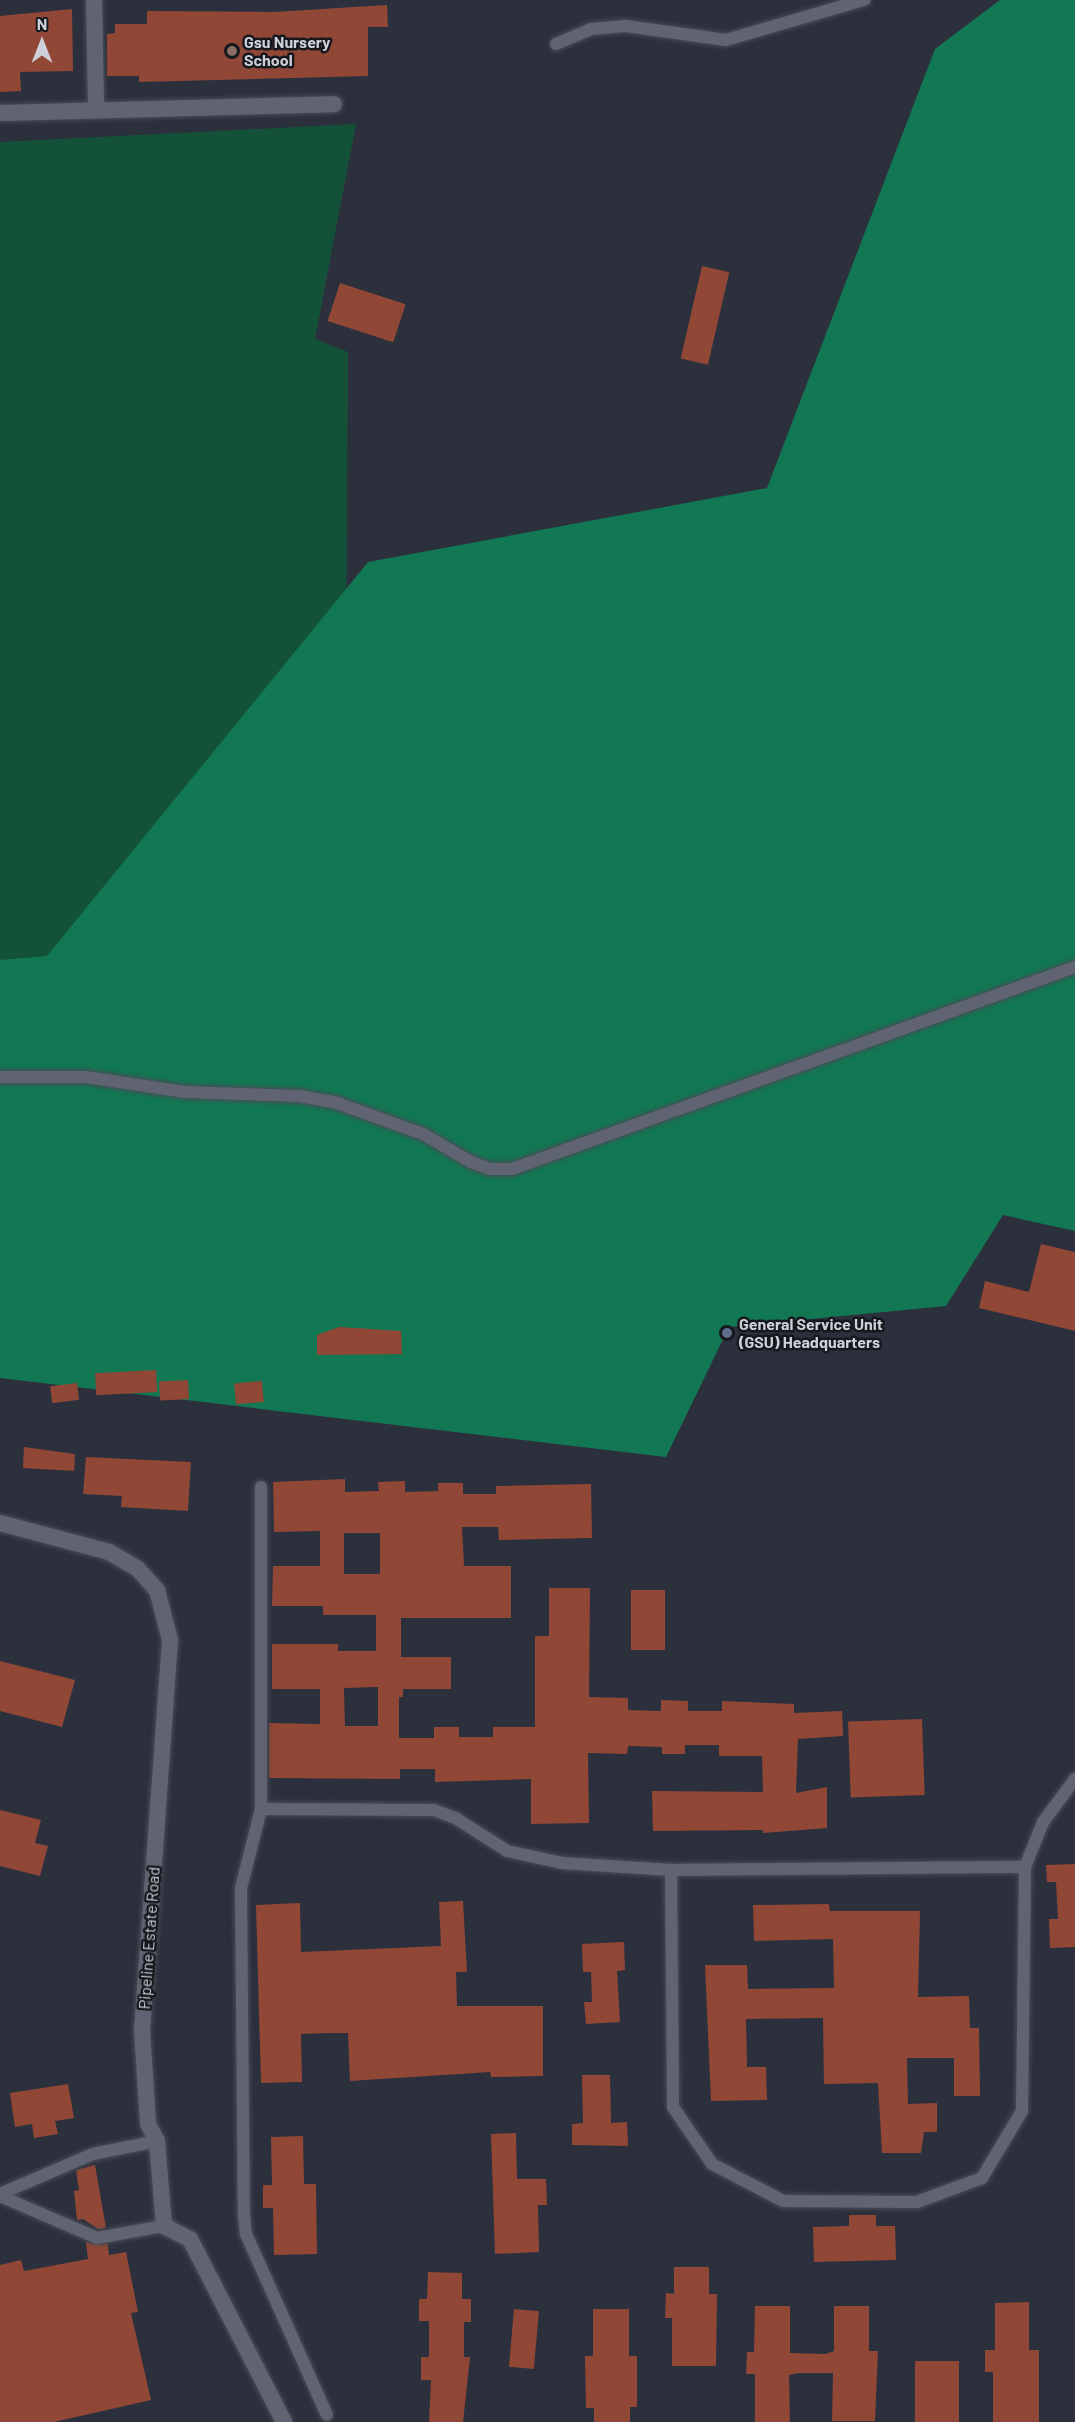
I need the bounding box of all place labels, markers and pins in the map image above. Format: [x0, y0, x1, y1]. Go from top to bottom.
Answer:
place label: Gsu Nursery School [244, 32, 330, 70]
marker: Gsu Nursery School [225, 44, 239, 58]
place label: General Service Unit (GSU) Headquarters [739, 1314, 883, 1352]
marker: General Service Unit (GSU) Headquarters [720, 1326, 734, 1340]

